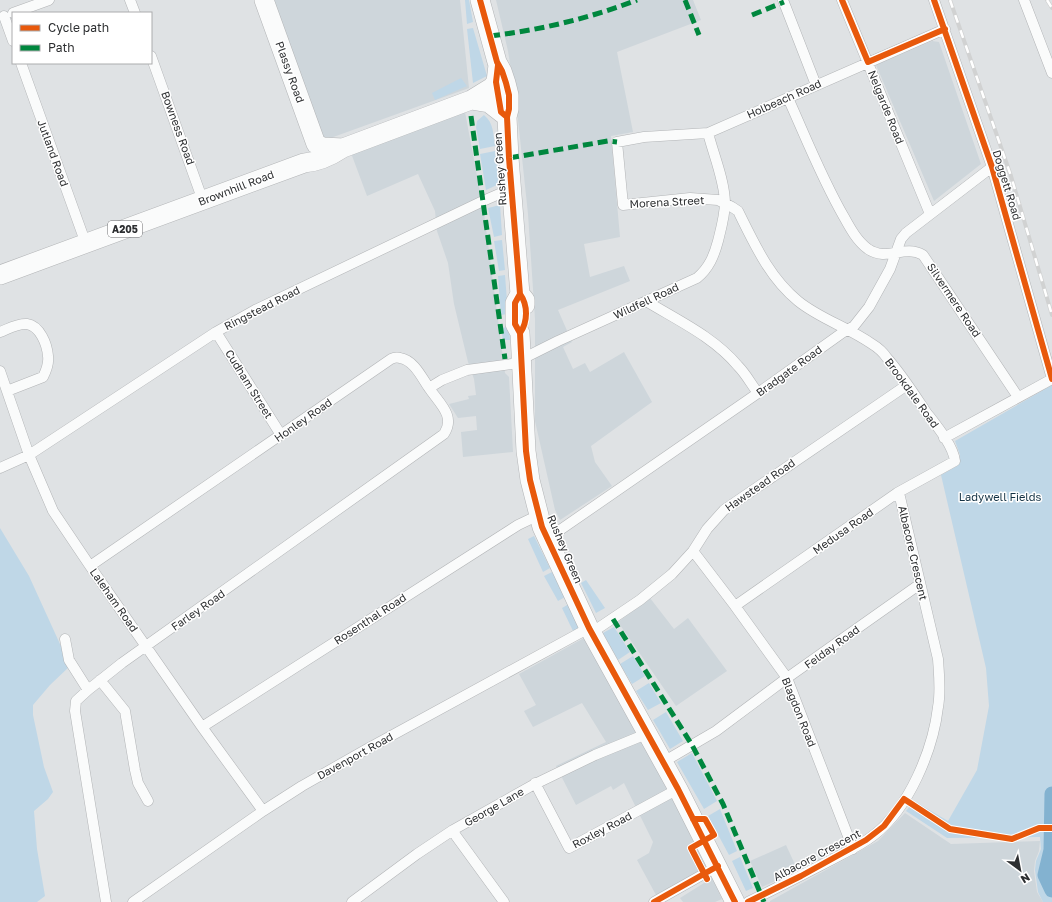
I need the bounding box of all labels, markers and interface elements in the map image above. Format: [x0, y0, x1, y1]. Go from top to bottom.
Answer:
legend [12, 12, 152, 64]
text: Cycle path [48, 20, 109, 35]
street label: Plassy Road [273, 39, 308, 104]
text: Path [48, 40, 75, 55]
street label: Nelgarde Road [866, 68, 907, 145]
street label: Holbeach Road [744, 76, 823, 121]
street label: Bowness Road [159, 89, 198, 166]
street label: Jutland Road [35, 118, 72, 188]
street label: Rushey Green [490, 132, 509, 206]
street label: Doggett Road [991, 148, 1024, 221]
street label: Brownhill Road [196, 167, 276, 208]
street label: Morena Street [629, 193, 705, 210]
road number: A205 [108, 221, 142, 237]
street label: Silvermere Road [925, 260, 984, 339]
street label: Wildfell Road [611, 280, 681, 321]
street label: Ringstead Road [222, 283, 302, 332]
street label: Bradgate Road [753, 342, 824, 399]
street label: Cudham Street [223, 347, 276, 421]
street label: Brookdale Road [883, 355, 942, 430]
street label: Honley Road [271, 395, 334, 444]
street label: Hawstead Road [722, 456, 797, 514]
park label: Ladywell Fields [959, 490, 1041, 503]
street label: Albacore Crescent [896, 504, 931, 602]
street label: Medusa Road [810, 505, 876, 556]
street label: Rushey Green [545, 513, 586, 585]
street label: Laleham Road [88, 565, 141, 634]
street label: Farley Road [168, 586, 227, 633]
street label: Rosenthal Road [331, 590, 408, 647]
street label: Felday Road [802, 622, 862, 671]
street label: Blagdon Road [780, 675, 819, 748]
street label: Davenport Road [315, 729, 395, 782]
street label: George Lane [462, 784, 526, 829]
street label: Roxley Road [570, 809, 634, 851]
street label: Albacore Crescent [771, 826, 863, 883]
north arrow [1000, 850, 1040, 890]
text: N [1019, 871, 1033, 887]

